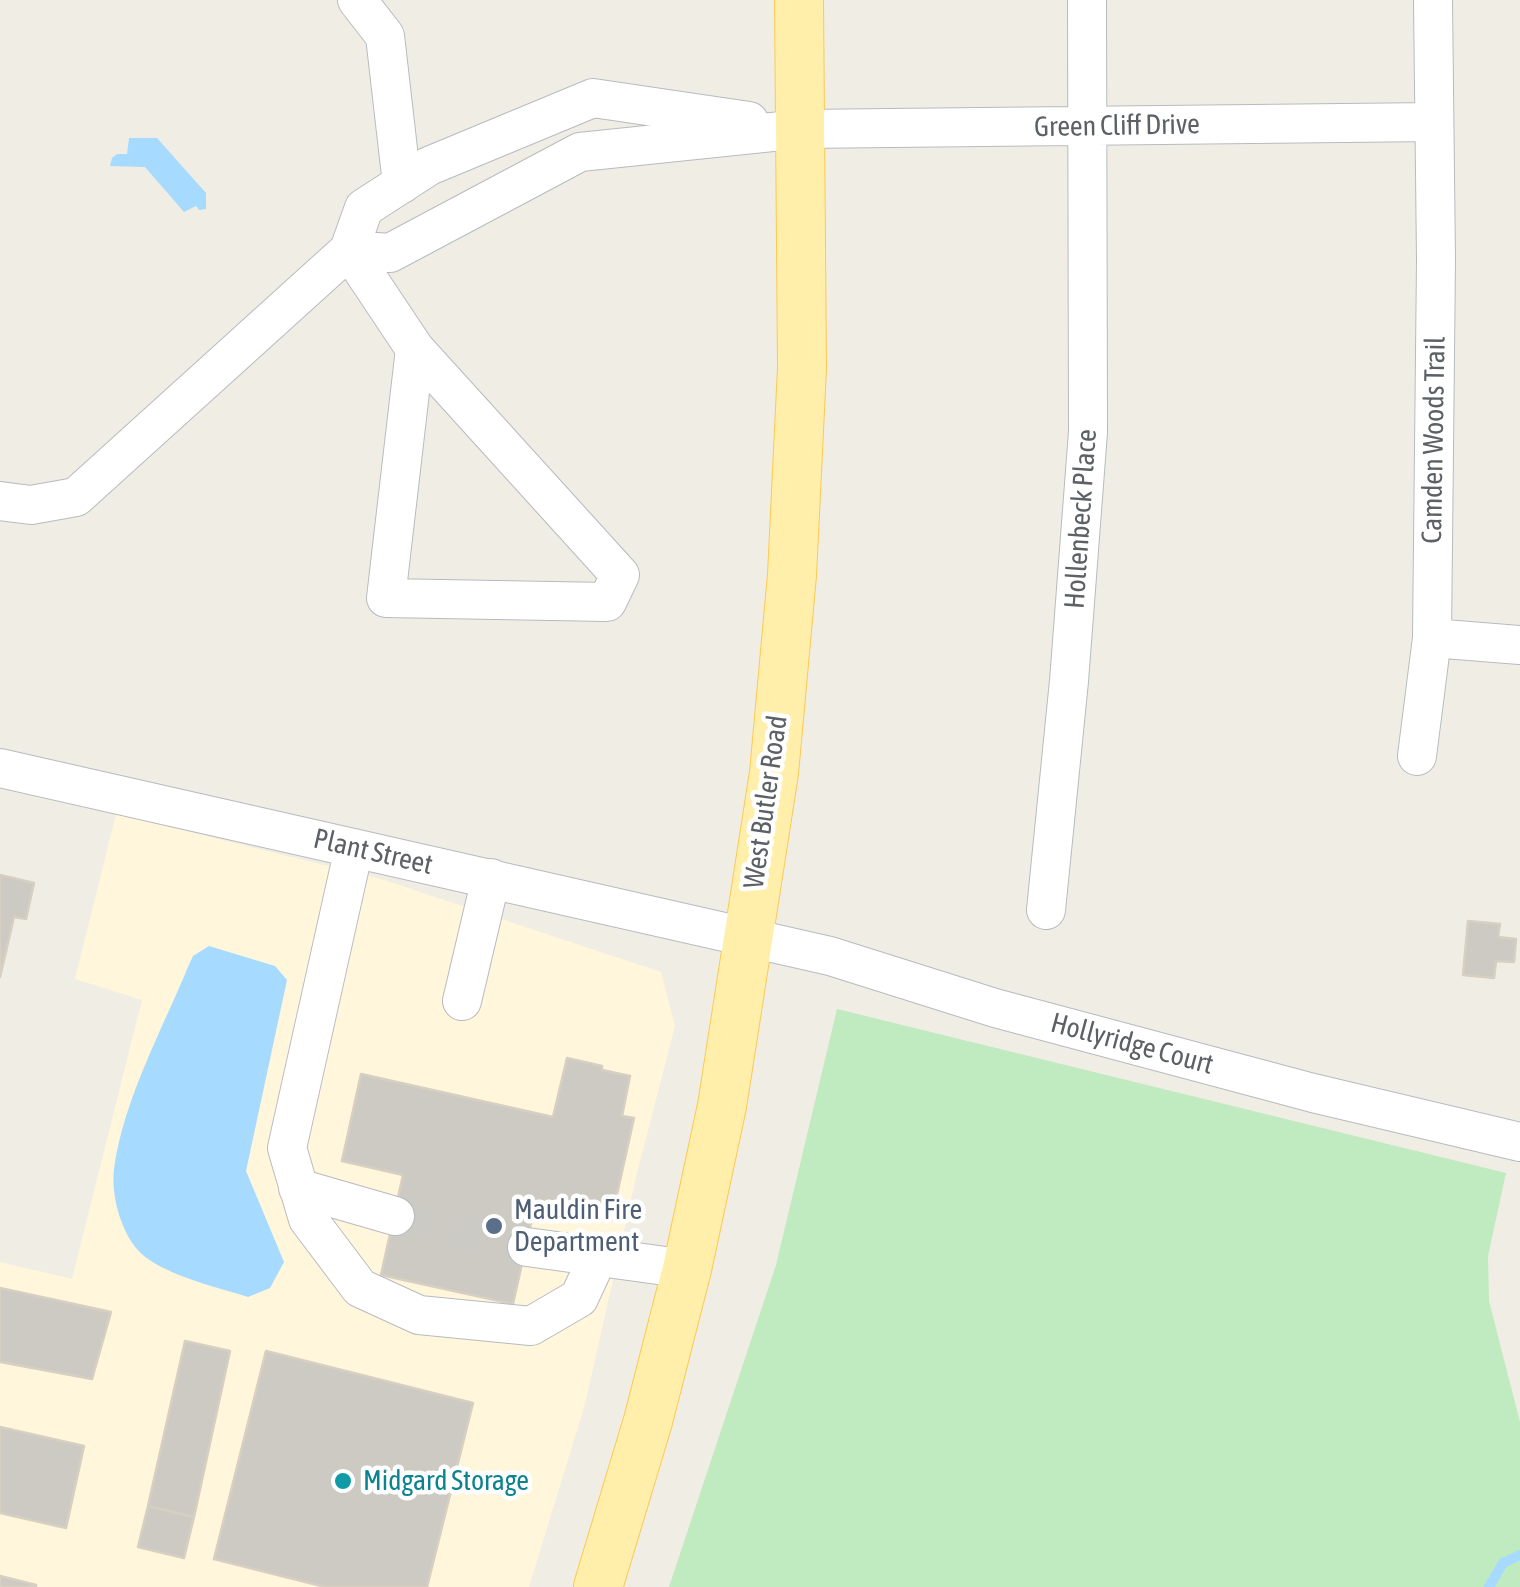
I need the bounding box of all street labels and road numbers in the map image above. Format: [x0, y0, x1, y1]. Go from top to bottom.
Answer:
street label: Green Cliff Drive [1034, 108, 1200, 144]
street label: Camden Woods Trail [1415, 336, 1453, 544]
street label: Hollenbeck Place [1058, 428, 1104, 610]
street label: West Butler Road [737, 713, 795, 891]
street label: Plant Street [310, 822, 436, 882]
street label: Hollyridge Court [1047, 1006, 1217, 1082]

